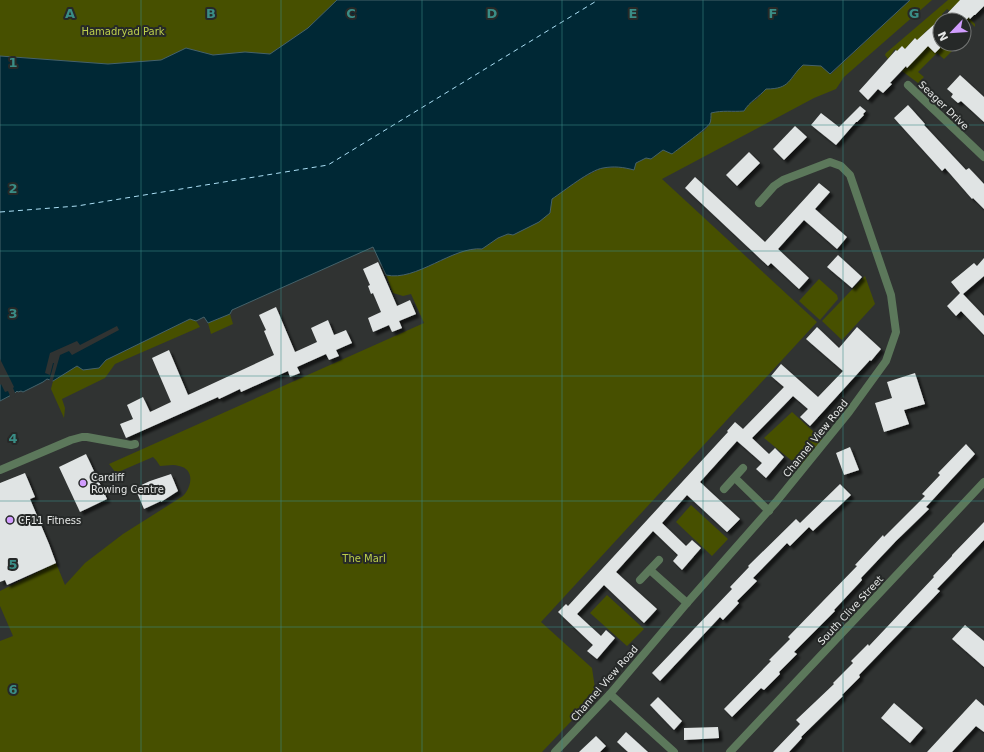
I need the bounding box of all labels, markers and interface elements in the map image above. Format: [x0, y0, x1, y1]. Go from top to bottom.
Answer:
text: A [65, 6, 75, 21]
text: B [206, 6, 216, 21]
text: C [346, 6, 356, 21]
text: D [487, 6, 498, 21]
text: E [629, 6, 637, 21]
text: F [769, 6, 777, 21]
text: G [909, 6, 919, 21]
north arrow [932, 12, 972, 52]
park label: Hamadryad Park [81, 26, 165, 37]
text: N [936, 29, 951, 43]
text: 1 [8, 55, 18, 70]
street label: Seager Drive [916, 79, 971, 132]
text: 2 [8, 181, 18, 196]
text: 3 [8, 306, 18, 321]
street label: Channel View Road [781, 397, 850, 479]
text: 4 [8, 431, 18, 446]
place label: Cardiff Rowing Centre [91, 472, 164, 495]
marker: Cardiff Rowing Centre [78, 478, 88, 488]
marker: CF11 Fitness [5, 515, 15, 525]
place label: CF11 Fitness [18, 515, 81, 526]
park label: The Marl [341, 553, 386, 564]
text: 5 [8, 557, 18, 572]
street label: South Clive Street [816, 573, 885, 647]
street label: Channel View Road [569, 643, 640, 723]
text: 6 [8, 682, 18, 697]

